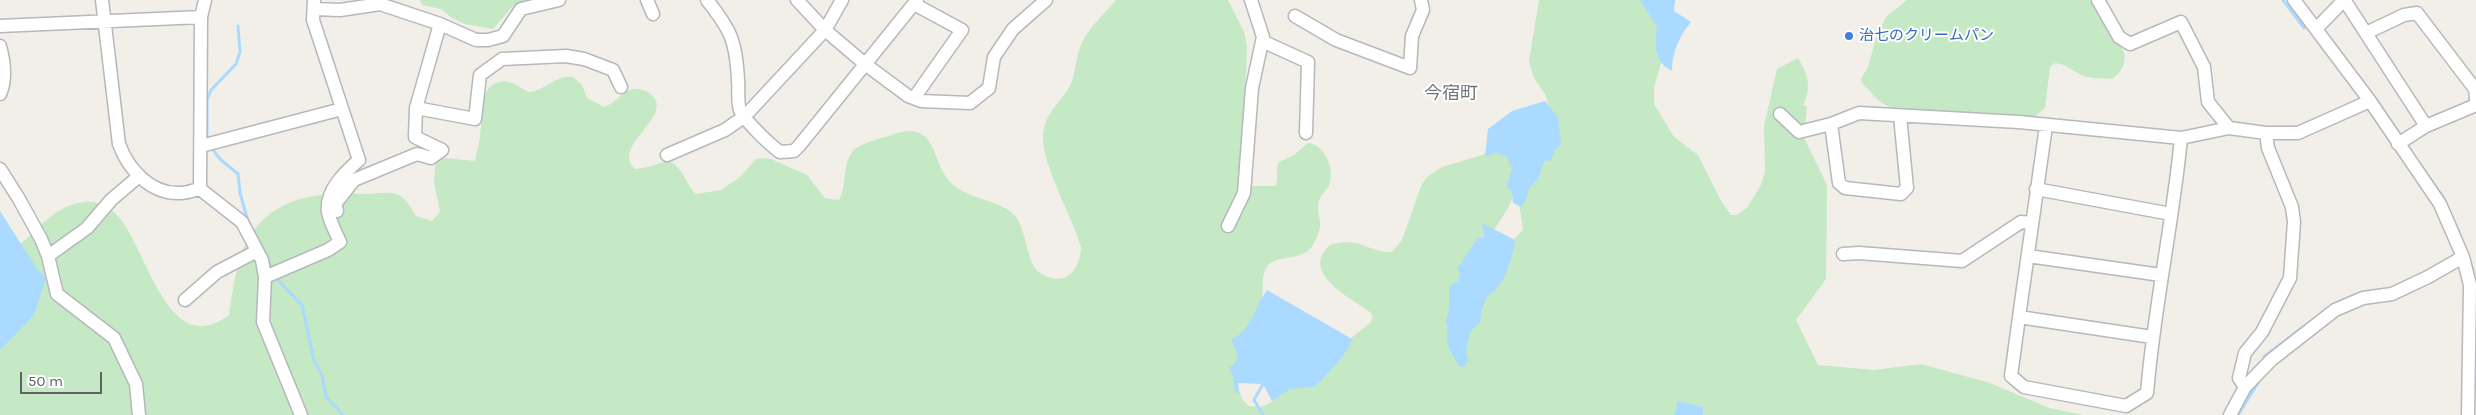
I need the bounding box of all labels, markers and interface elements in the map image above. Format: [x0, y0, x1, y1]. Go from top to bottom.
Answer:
place label: 治七のクリームパン [1859, 27, 1994, 45]
marker: 治七のクリームパン [1843, 30, 1855, 42]
district label: 今宿町 [1424, 83, 1478, 105]
scale bar [22, 362, 105, 394]
text: 50 m [28, 372, 63, 390]

